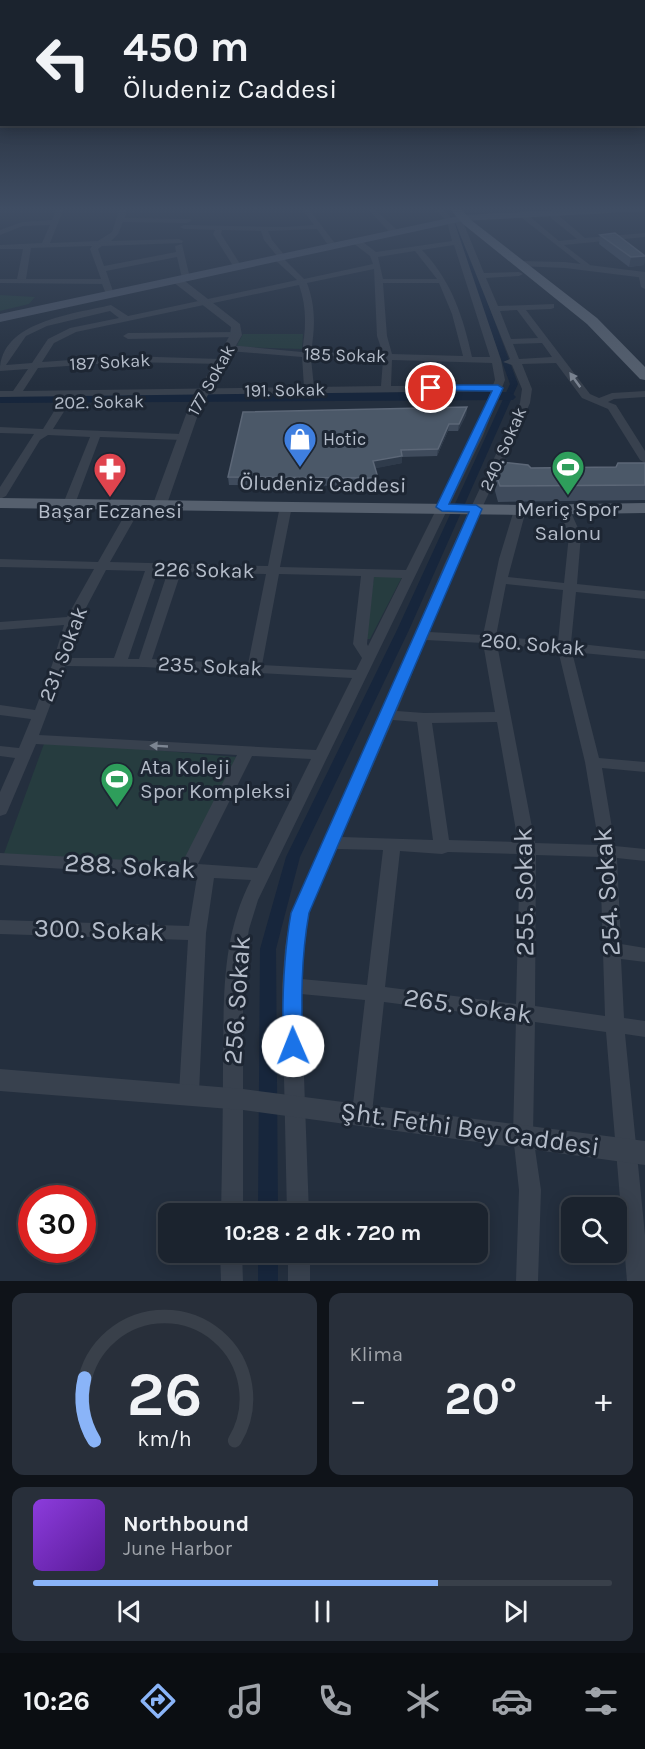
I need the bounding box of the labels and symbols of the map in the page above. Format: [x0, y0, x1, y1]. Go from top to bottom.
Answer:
street label: 177 Sokak [182, 341, 240, 419]
street label: 185 Sokak [303, 343, 387, 367]
street label: 187 Sokak [69, 349, 151, 375]
pin [405, 362, 456, 413]
one-way arrow [569, 373, 581, 389]
street label: 191. Sokak [244, 378, 326, 402]
street label: 202. Sokak [54, 390, 144, 414]
street label: 240. Sokak [475, 404, 531, 494]
shop icon: Hotic [282, 421, 318, 468]
place label: Hotic [323, 428, 366, 450]
sports icon: Meriç Spor Salonu [550, 449, 586, 496]
pharmacy icon: Başar Eczanesi [92, 451, 128, 498]
street label: Öludeniz Caddesi [239, 471, 407, 497]
place label: Meriç Spor Salonu [517, 497, 620, 545]
place label: Başar Eczanesi [38, 499, 182, 523]
street label: 226 Sokak [153, 557, 255, 583]
street label: 231. Sokak [34, 603, 92, 705]
street label: 260. Sokak [480, 627, 586, 661]
street label: 235. Sokak [157, 651, 263, 681]
one-way arrow [150, 742, 169, 751]
place label: Ata Koleji Spor Kompleksi [140, 755, 291, 803]
sports icon: Ata Koleji Spor Kompleksi [99, 761, 135, 808]
street label: 255. Sokak [507, 827, 541, 957]
street label: 254. Sokak [587, 827, 627, 957]
street label: 288. Sokak [64, 847, 196, 885]
street label: 300. Sokak [33, 912, 165, 948]
street label: 256. Sokak [217, 935, 257, 1065]
street label: 265. Sokak [402, 982, 534, 1030]
position arrow [261, 1014, 325, 1078]
street label: Şht. Fethi Bey Caddesi [338, 1095, 602, 1163]
speed limit sign: 30 [18, 1185, 96, 1263]

